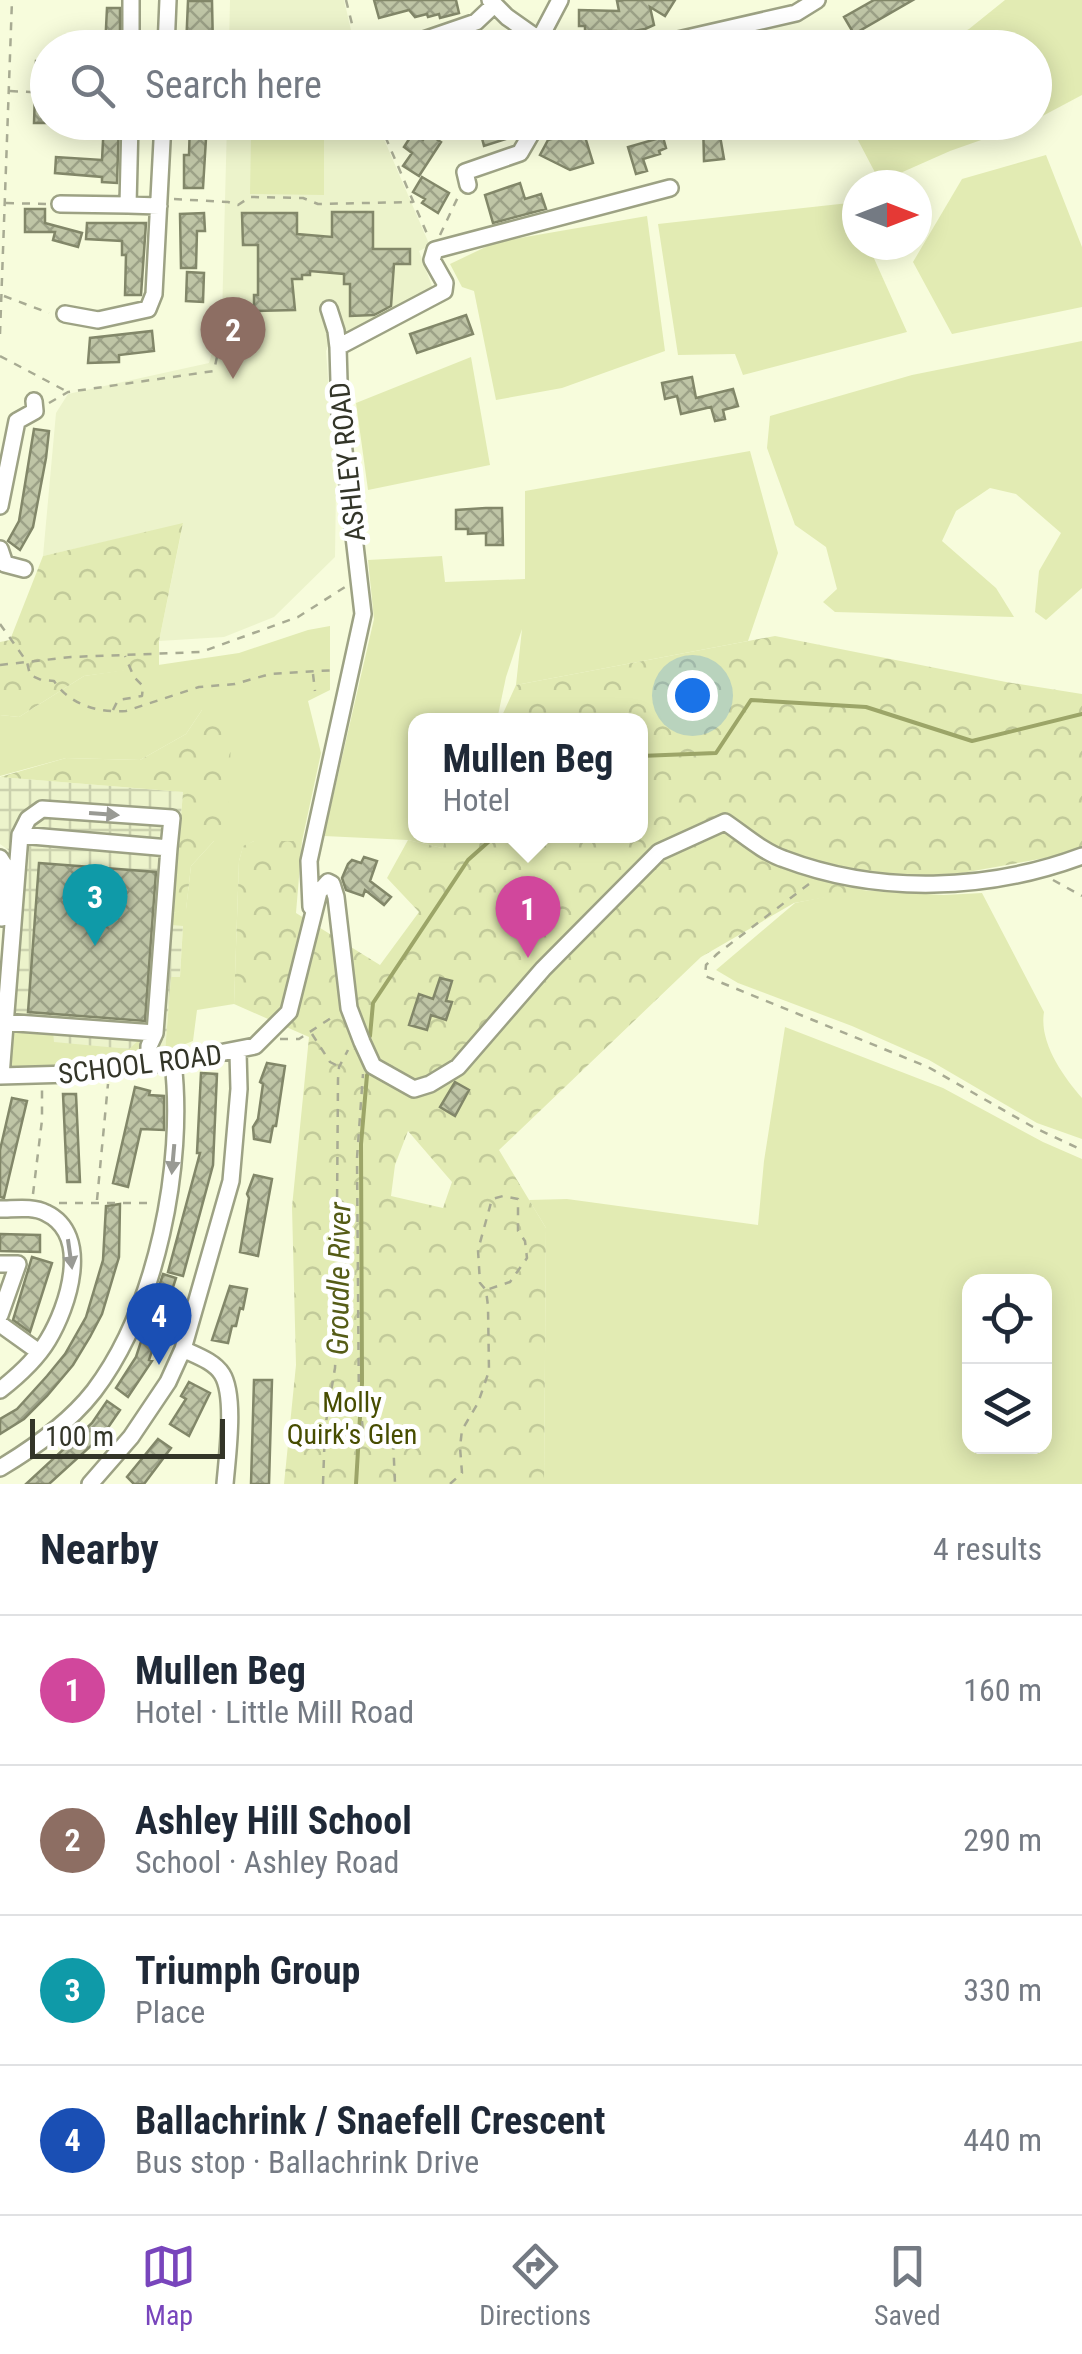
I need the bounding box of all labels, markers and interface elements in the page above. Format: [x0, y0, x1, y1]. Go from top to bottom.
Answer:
search box [30, 30, 1052, 140]
icon: search [65, 58, 120, 113]
text: Search here [145, 63, 322, 107]
north arrow [842, 170, 932, 260]
pin: 2 [200, 296, 266, 379]
street label: ASHLEY ROAD [323, 381, 372, 543]
your location [667, 670, 718, 721]
popup [408, 713, 648, 843]
text: Mullen Beg [443, 737, 613, 781]
text: Hotel [443, 781, 510, 819]
one-way arrow [89, 806, 121, 822]
pin: 3 [62, 864, 128, 946]
pin: 1 [496, 876, 560, 958]
street label: SCHOOL ROAD [56, 1038, 224, 1091]
one-way arrow [164, 1144, 180, 1176]
water label: Groudle River [320, 1201, 357, 1356]
one-way arrow [62, 1239, 78, 1270]
map controls [962, 1274, 1052, 1454]
button: locate [962, 1274, 1052, 1364]
pin: 4 [126, 1282, 192, 1365]
button: layers [962, 1364, 1052, 1454]
park label: Molly Quirk's Glen [287, 1386, 417, 1451]
scale bar [30, 1414, 225, 1458]
text: 100 m [45, 1420, 114, 1453]
text: Nearby [40, 1525, 159, 1574]
text: 4 results [933, 1530, 1042, 1568]
text: Mullen Beg [135, 1649, 306, 1693]
text: 1 [64, 1671, 81, 1709]
text: 160 m [963, 1671, 1042, 1709]
text: Hotel · Little Mill Road [135, 1693, 414, 1731]
text: Ashley Hill School [135, 1799, 412, 1843]
text: 2 [64, 1821, 81, 1859]
text: 290 m [963, 1821, 1042, 1859]
text: School · Ashley Road [135, 1843, 399, 1881]
text: Triumph Group [135, 1949, 360, 1993]
text: 3 [64, 1971, 81, 2009]
text: 330 m [963, 1971, 1042, 2009]
text: Place [135, 1993, 205, 2031]
text: Ballachrink / Snaefell Crescent [135, 2099, 605, 2143]
text: 4 [64, 2121, 81, 2159]
text: 440 m [963, 2121, 1042, 2159]
text: Bus stop · Ballachrink Drive [135, 2143, 479, 2181]
tab: Map [141, 2239, 196, 2332]
tab: Directions [479, 2239, 591, 2332]
tab: Saved [874, 2239, 941, 2332]

